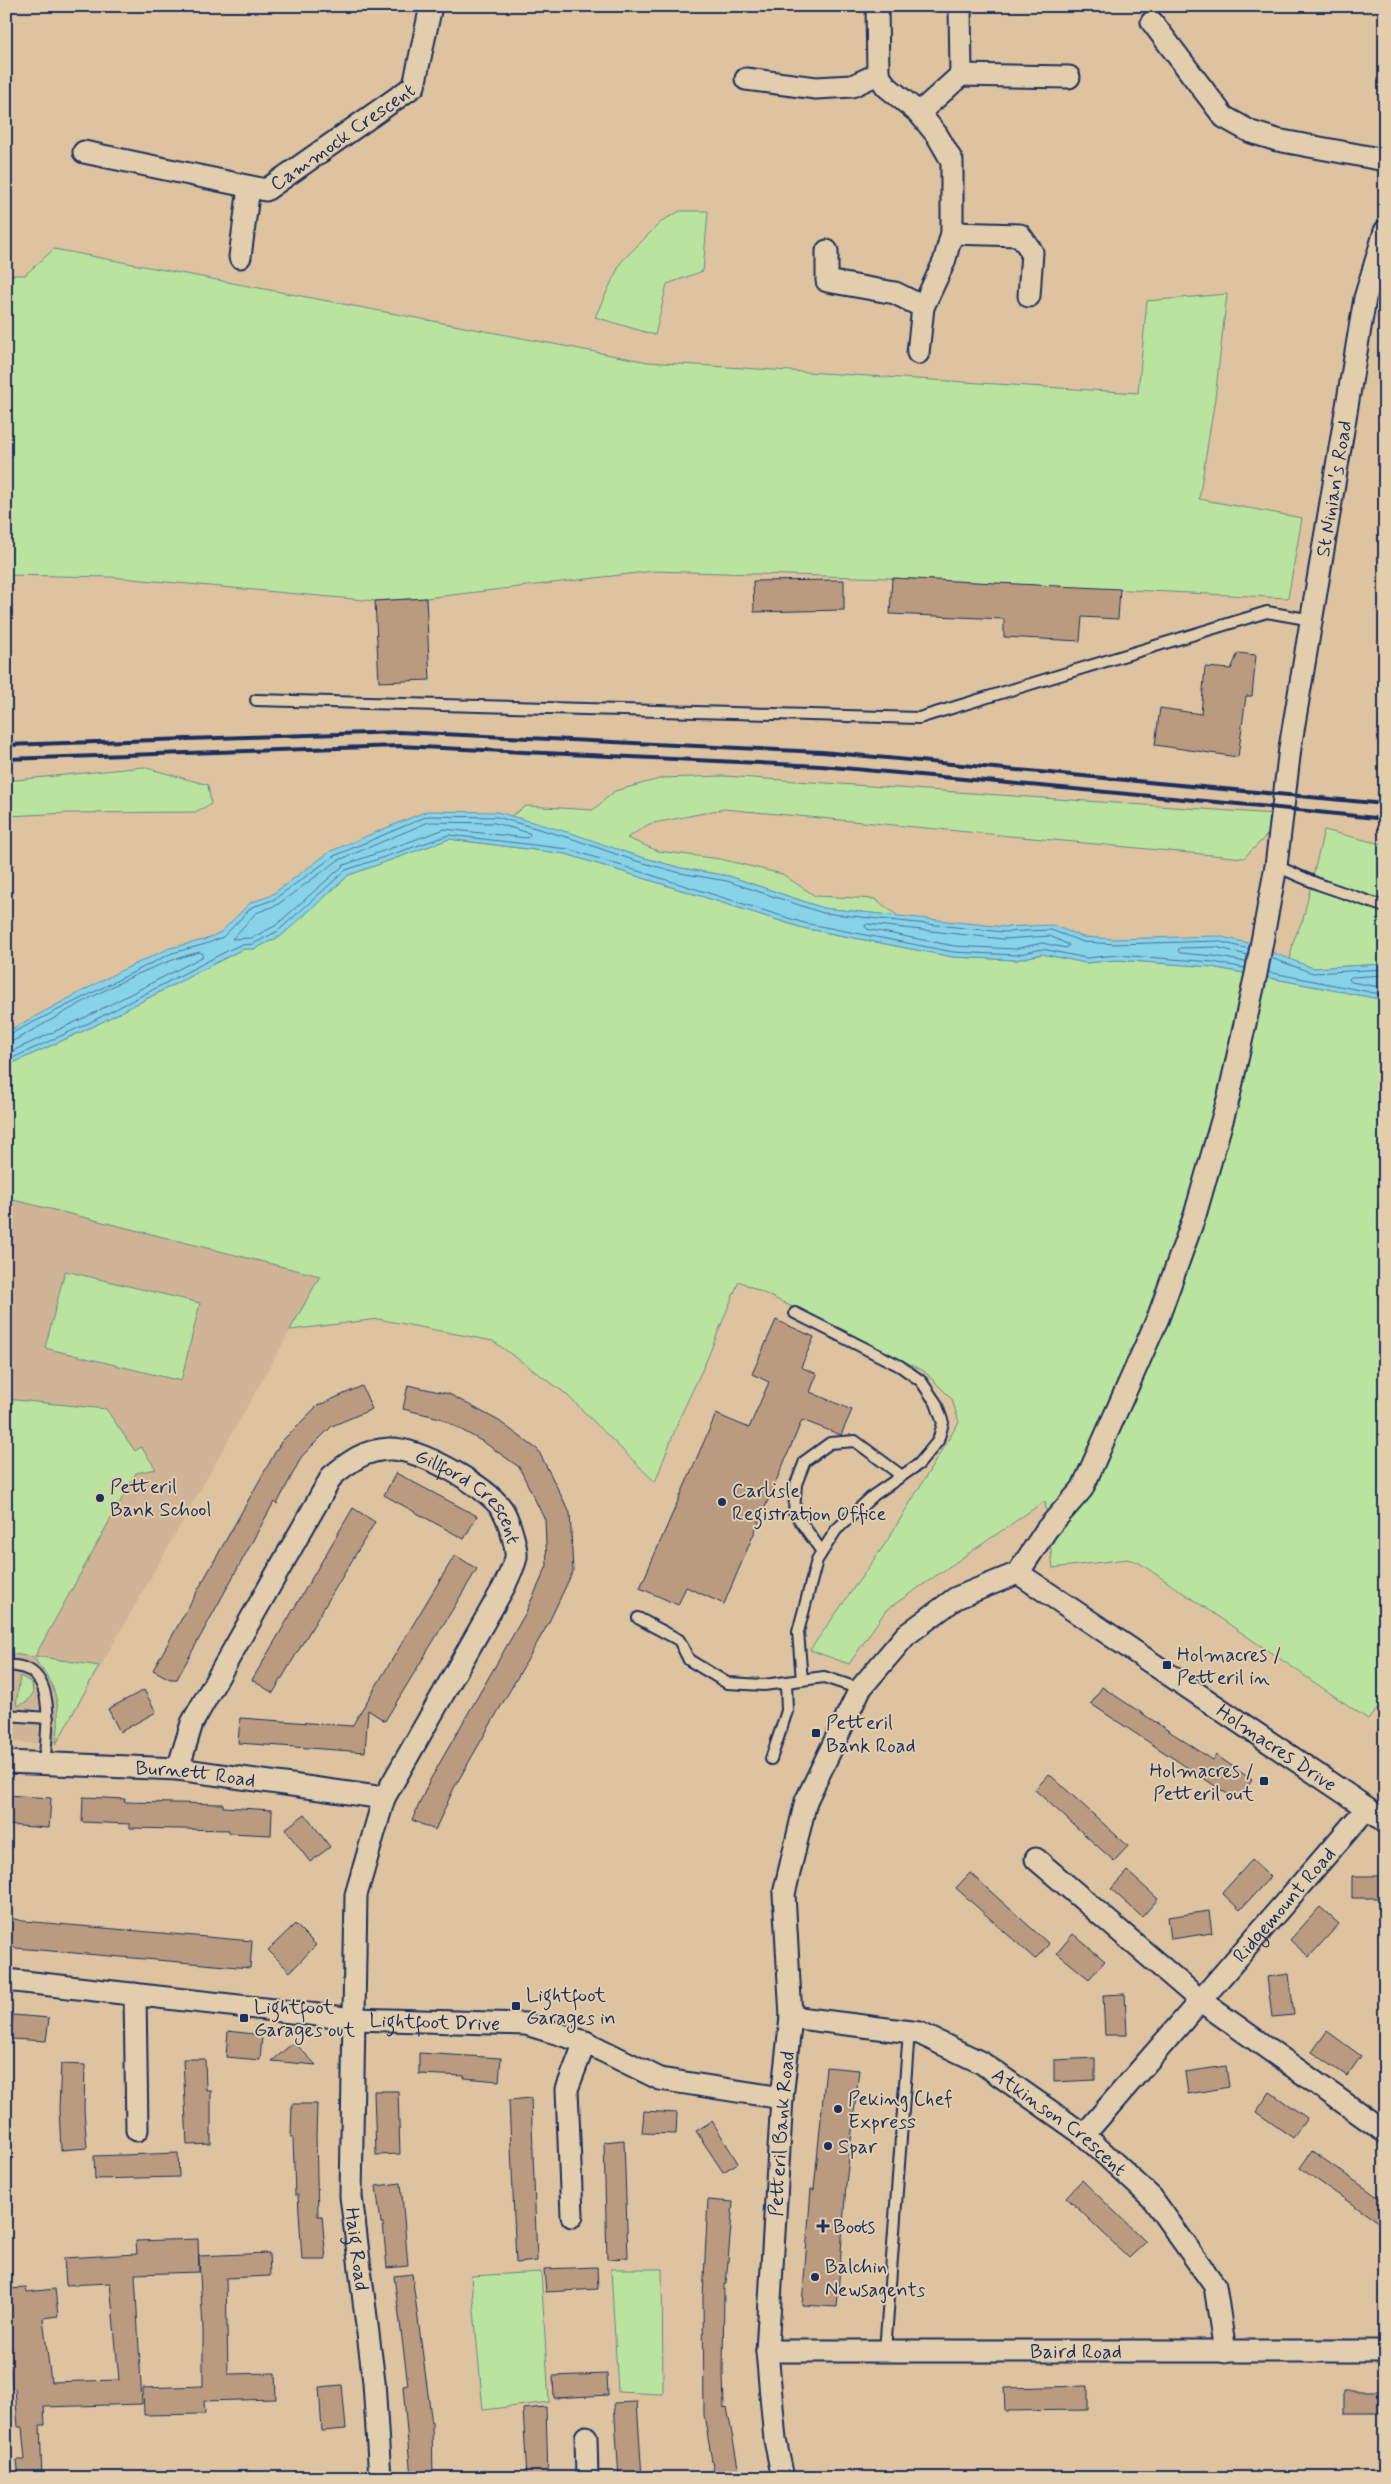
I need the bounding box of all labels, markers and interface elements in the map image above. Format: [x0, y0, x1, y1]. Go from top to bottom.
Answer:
street label: Cammock Crescent [265, 77, 421, 198]
street label: St Ninian's Road [1310, 419, 1359, 559]
street label: Gillford Crescent [411, 1443, 526, 1547]
place label: Petteril Bank School [110, 1474, 211, 1524]
place label: Carlisle Registration Office [732, 1478, 886, 1530]
marker: Petteril Bank School [94, 1492, 106, 1504]
marker: Carlisle Registration Office [716, 1496, 728, 1508]
place label: Holmacres / Petteril in [1177, 1642, 1282, 1692]
marker: Holmacres / Petteril in [1161, 1659, 1173, 1671]
street label: Holmacres Drive [1210, 1698, 1342, 1799]
place label: Petteril Bank Road [826, 1710, 916, 1760]
marker: Petteril Bank Road [810, 1727, 822, 1739]
street label: Burnett Road [135, 1755, 257, 1795]
place label: Holmacres / Petteril out [1149, 1758, 1254, 1808]
marker: Holmacres / Petteril out [1258, 1775, 1270, 1787]
street label: Ridgemount Road [1227, 1842, 1342, 1969]
place label: Lightfoot Garages in [526, 1982, 616, 2033]
place label: Lightfoot Garages out [254, 1994, 355, 2045]
marker: Lightfoot Garages in [510, 2000, 522, 2012]
street label: Lightfoot Drive [369, 2007, 500, 2038]
marker: Lightfoot Garages out [238, 2012, 250, 2024]
street label: Petteril Bank Road [763, 2050, 802, 2217]
street label: Atkinson Crescent [986, 2062, 1132, 2183]
place label: Peking Chef Express [848, 2086, 953, 2136]
marker: Peking Chef Express [832, 2103, 844, 2115]
place label: Spar [838, 2134, 878, 2161]
marker: Spar [822, 2140, 834, 2152]
street label: Haig Road [338, 2206, 375, 2292]
place label: Boots [833, 2214, 875, 2241]
marker: Boots [817, 2220, 829, 2232]
place label: Balchin Newsagents [825, 2254, 925, 2304]
marker: Balchin Newsagents [809, 2271, 821, 2283]
street label: Baird Road [1030, 2339, 1122, 2366]

